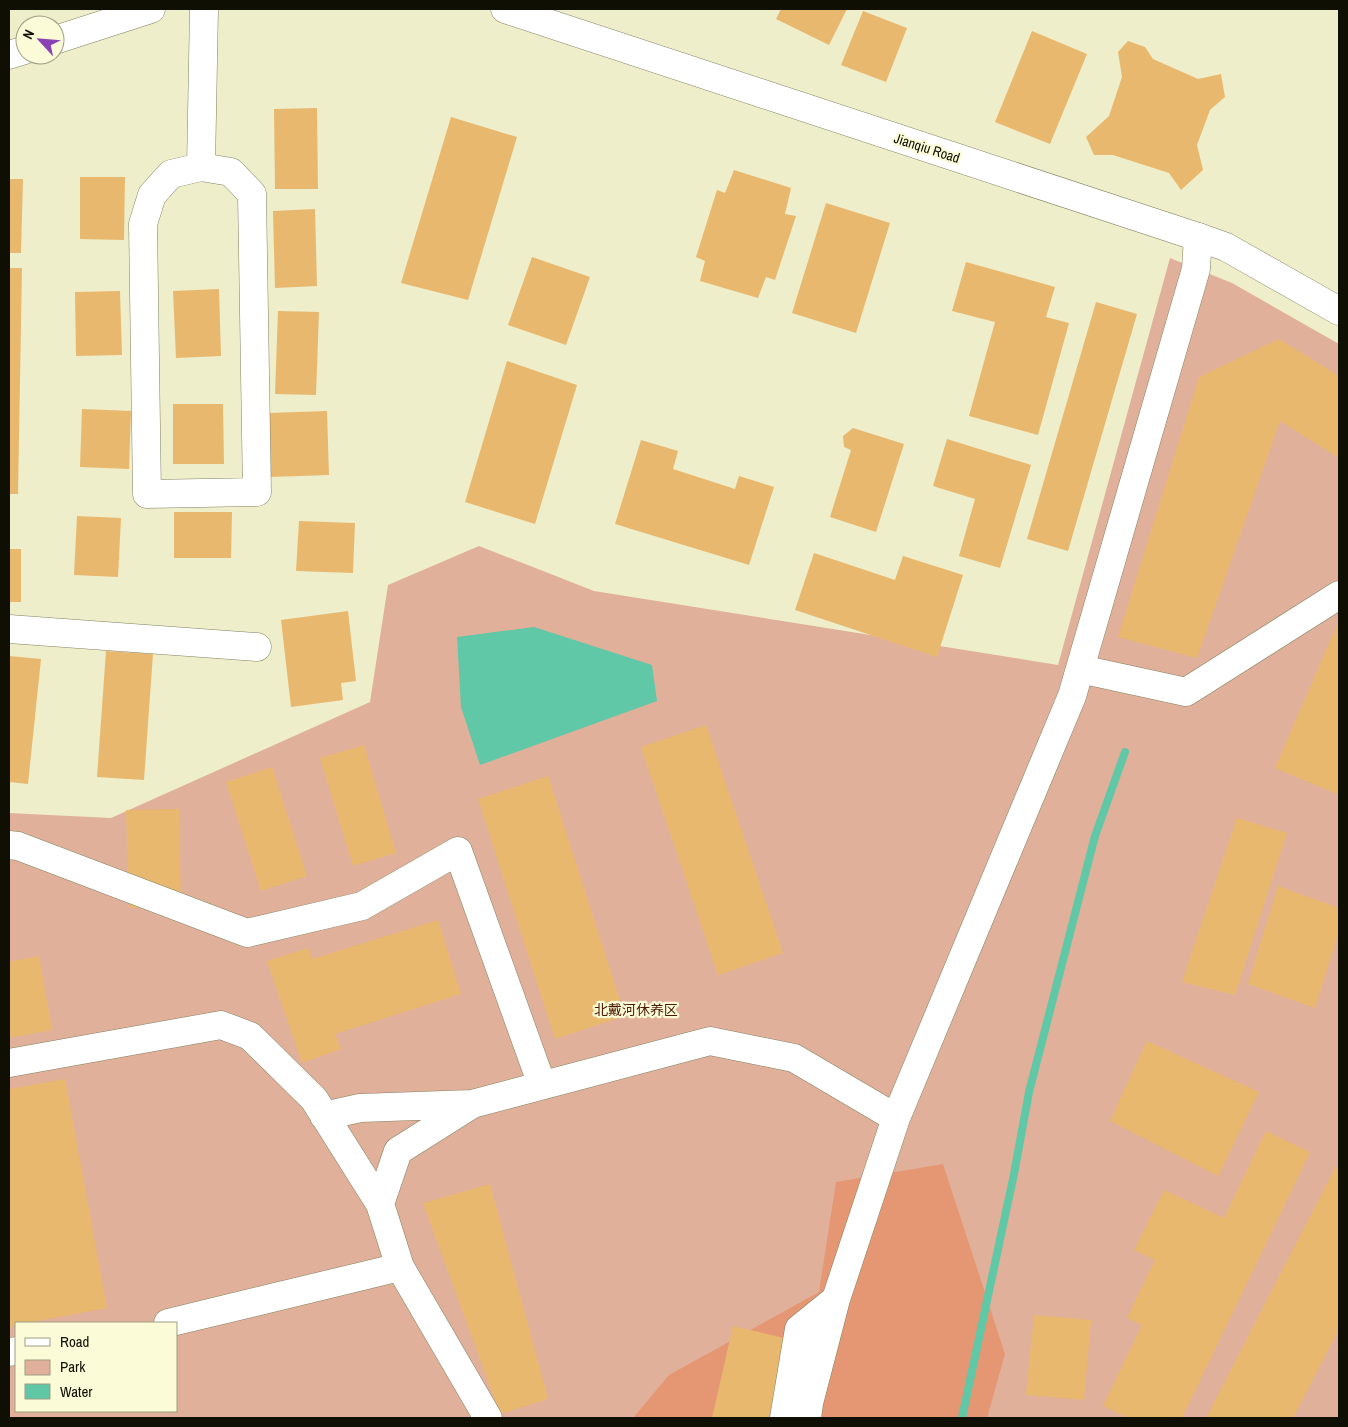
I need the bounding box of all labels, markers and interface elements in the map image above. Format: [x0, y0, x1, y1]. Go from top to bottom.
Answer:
north arrow [15, 15, 65, 65]
text: N [18, 27, 38, 42]
street label: Jianqiu Road [892, 129, 962, 167]
park label: 北戴河休养区 [594, 1001, 678, 1019]
legend [15, 1322, 178, 1412]
text: Road [60, 1331, 89, 1352]
text: Park [60, 1356, 86, 1377]
text: Water [60, 1381, 92, 1402]

